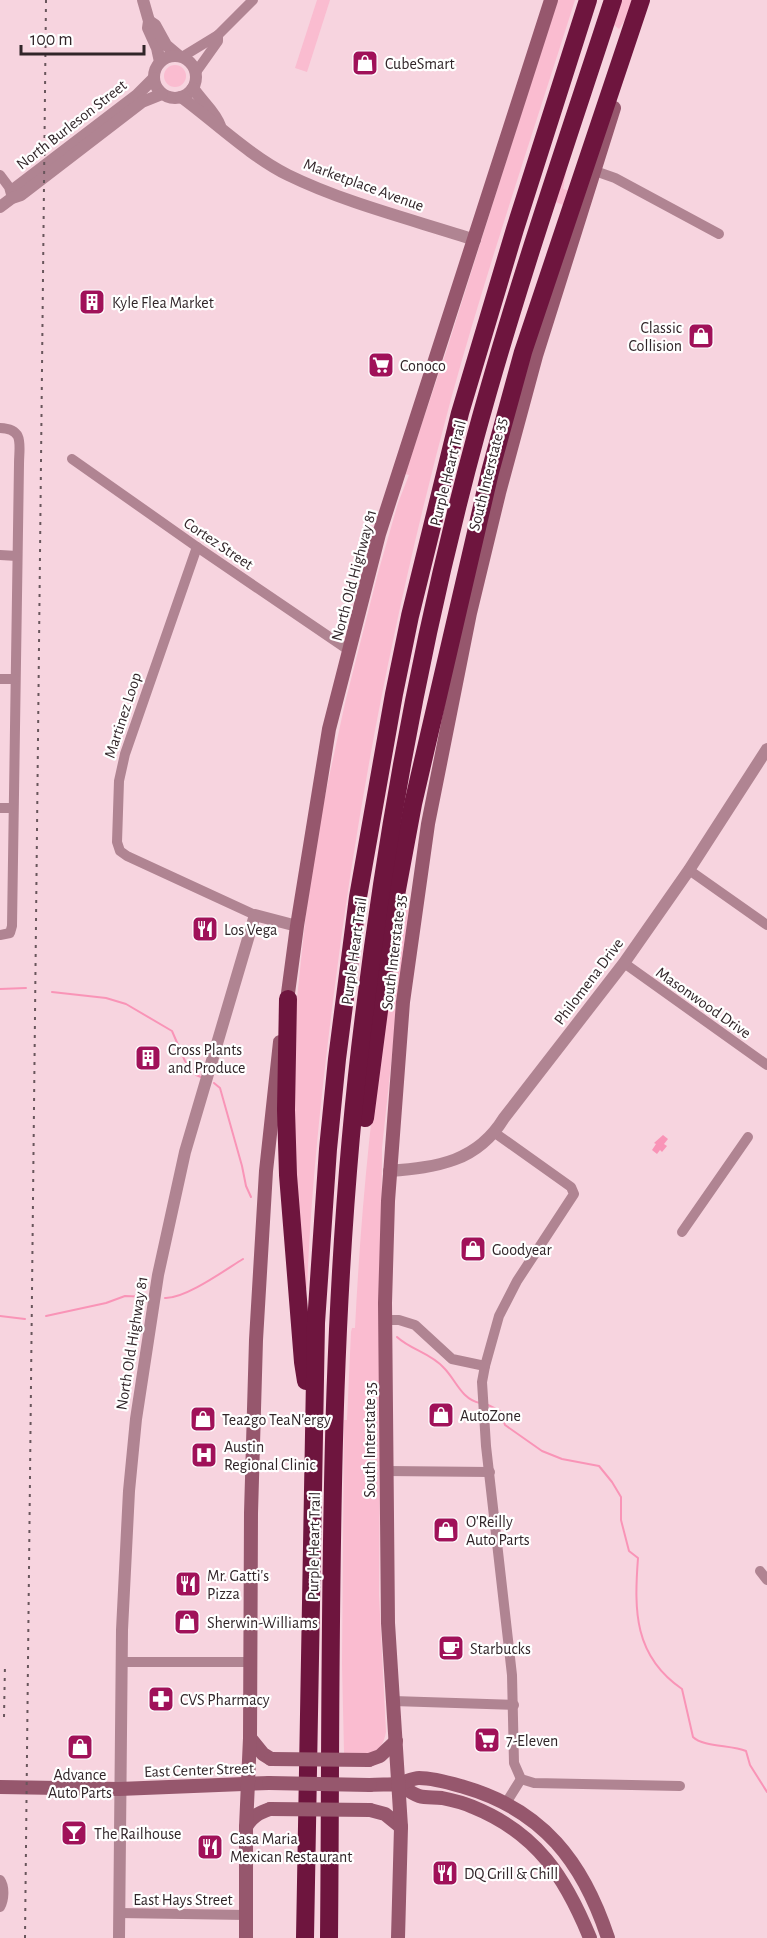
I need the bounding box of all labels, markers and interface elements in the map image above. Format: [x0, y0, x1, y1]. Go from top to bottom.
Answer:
scale bar [21, 18, 144, 56]
text: 100 m [30, 31, 73, 49]
shop icon: CubeSmart [350, 48, 380, 78]
place label: CubeSmart [385, 56, 455, 72]
street label: North Burleson Street [14, 77, 130, 173]
street label: Marketplace Avenue [301, 156, 426, 214]
building icon: Kyle Flea Market [77, 287, 107, 317]
place label: Kyle Flea Market [112, 295, 214, 312]
place label: Classic Collision [629, 320, 682, 354]
shop icon: Classic Collision [686, 321, 716, 351]
supermarket icon: Conoco [366, 350, 396, 380]
place label: Conoco [400, 358, 446, 374]
street label: South Interstate 35 [466, 416, 510, 532]
street label: Purple Heart Trail [427, 419, 469, 528]
street label: North Old Highway 81 [329, 508, 380, 643]
street label: Cortez Street [181, 515, 256, 573]
street label: Martinez Loop [102, 671, 144, 760]
street label: South Interstate 35 [379, 894, 409, 1011]
street label: Purple Heart Trail [339, 896, 369, 1006]
restaurant icon: Los Vega [190, 914, 220, 944]
place label: Los Vega [224, 922, 277, 938]
street label: Philomena Drive [551, 935, 626, 1028]
street label: Masonwood Drive [653, 964, 754, 1041]
place label: Cross Plants and Produce [168, 1042, 246, 1076]
building icon: Cross Plants and Produce [133, 1043, 163, 1073]
shop icon: Goodyear [458, 1234, 488, 1264]
place label: Goodyear [492, 1242, 552, 1259]
street label: North Old Highway 81 [113, 1275, 151, 1411]
street label: South Interstate 35 [362, 1382, 378, 1498]
shop icon: AutoZone [426, 1400, 456, 1430]
shop icon: Tea2go TeaN'ergy [188, 1404, 218, 1434]
place label: AutoZone [460, 1408, 521, 1424]
place label: Tea2go TeaN'ergy [222, 1412, 331, 1429]
place label: Austin Regional Clinic [224, 1439, 316, 1473]
hospital icon: Austin Regional Clinic [189, 1440, 219, 1470]
street label: Purple Heart Trail [305, 1492, 323, 1600]
place label: O'Reilly Auto Parts [466, 1514, 530, 1548]
shop icon: O'Reilly Auto Parts [431, 1515, 461, 1545]
place label: Mr. Gatti's Pizza [207, 1568, 269, 1602]
restaurant icon: Mr. Gatti's Pizza [173, 1569, 203, 1599]
shop icon: Sherwin-Williams [172, 1607, 202, 1637]
place label: Sherwin-Williams [207, 1615, 318, 1631]
cafe icon: Starbucks [436, 1633, 466, 1663]
place label: Starbucks [470, 1641, 531, 1657]
pharmacy icon: CVS Pharmacy [146, 1684, 176, 1714]
place label: CVS Pharmacy [180, 1692, 270, 1709]
supermarket icon: 7-Eleven [472, 1725, 502, 1755]
shop icon: Advance Auto Parts [65, 1732, 95, 1762]
place label: 7-Eleven [506, 1733, 558, 1749]
street label: East Center Street [144, 1760, 254, 1780]
place label: Advance Auto Parts [48, 1767, 112, 1801]
bar icon: The Railhouse [59, 1818, 89, 1848]
place label: The Railhouse [94, 1826, 181, 1842]
place label: Casa Maria Mexican Restaurant [230, 1831, 352, 1865]
restaurant icon: Casa Maria Mexican Restaurant [195, 1832, 225, 1862]
restaurant icon: DQ Grill & Chill [430, 1858, 460, 1888]
place label: DQ Grill & Chill [464, 1866, 558, 1883]
street label: East Hays Street [133, 1892, 233, 1909]

